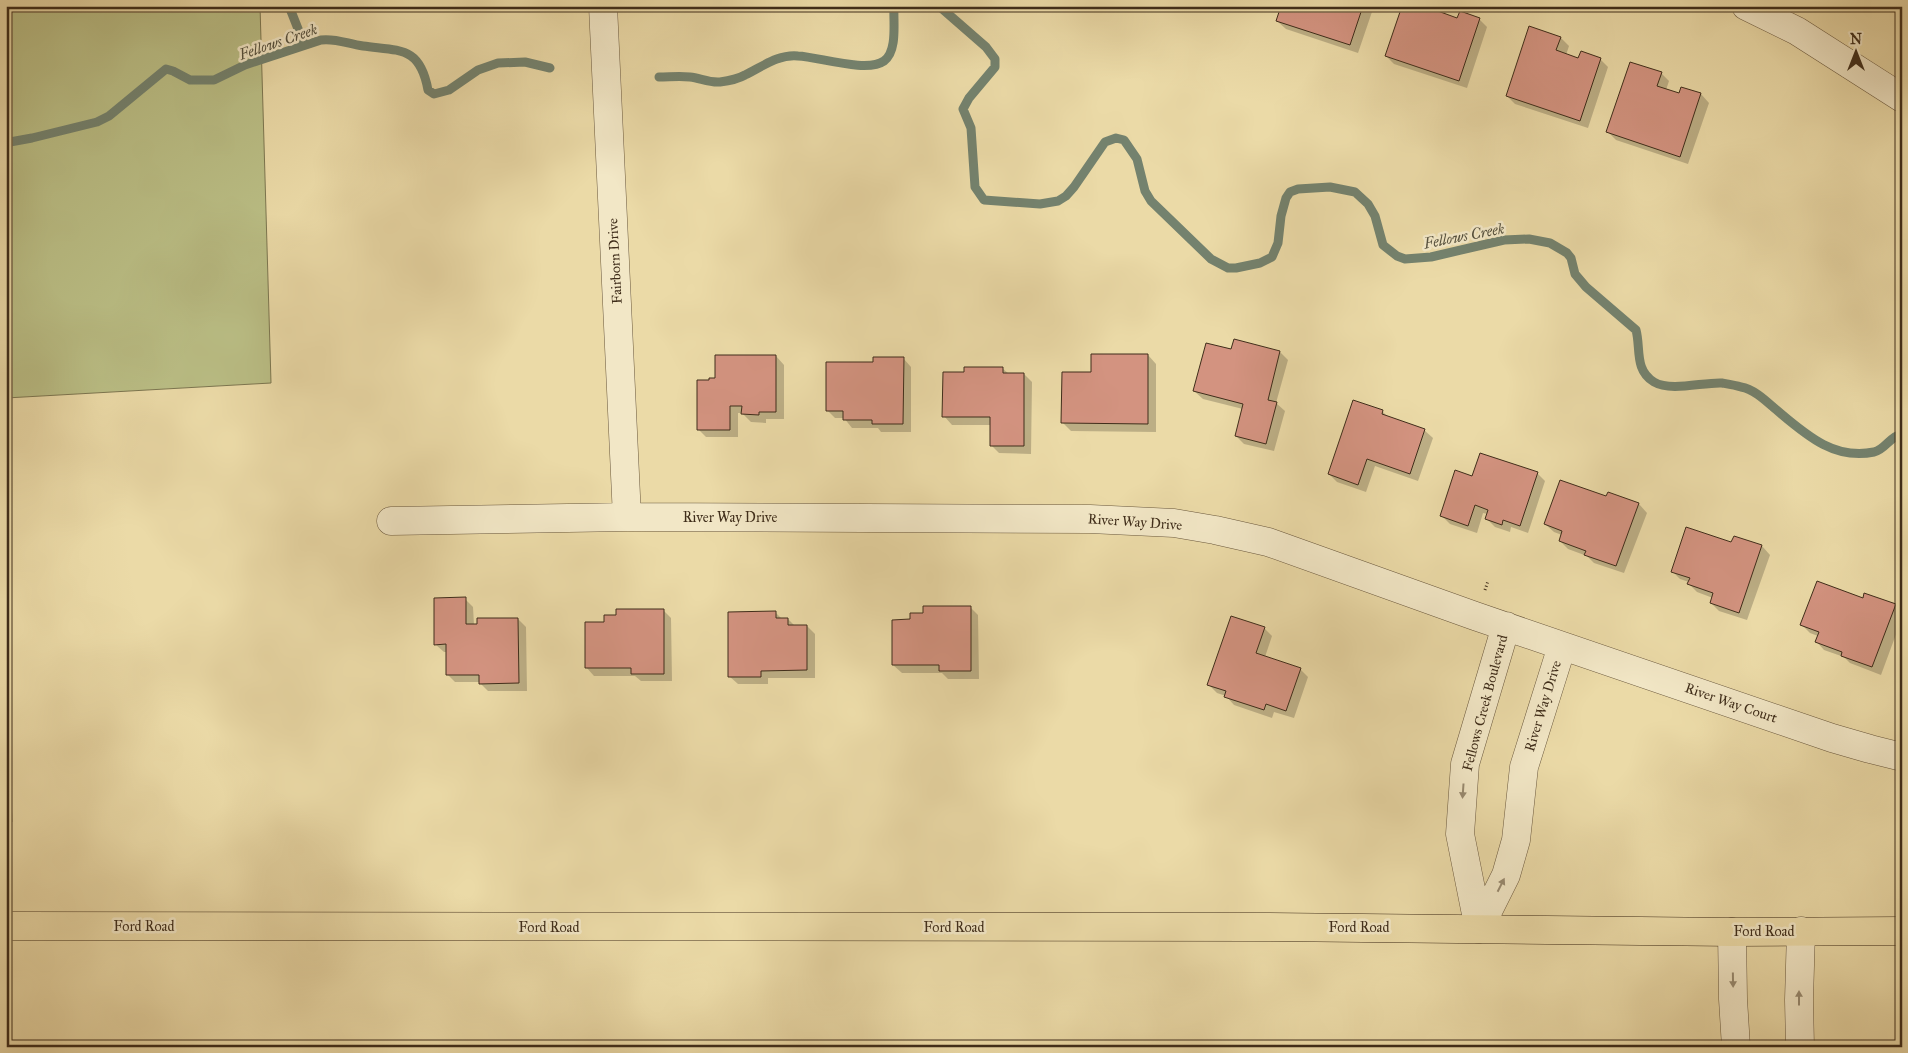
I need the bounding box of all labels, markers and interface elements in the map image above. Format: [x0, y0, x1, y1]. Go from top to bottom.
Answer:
water label: Fellows Creek [236, 20, 320, 64]
north arrow [1830, 28, 1880, 78]
text: N [1850, 31, 1862, 48]
street label: Fairborn Drive [604, 217, 626, 304]
water label: Fellows Creek [1421, 219, 1506, 253]
street label: River Way Drive [683, 509, 777, 526]
street label: River Way Drive [1087, 510, 1183, 534]
street label: Fellows Creek Boulevard [1459, 633, 1511, 773]
street label: River Way Drive [1521, 658, 1565, 754]
street label: River Way Court [1683, 679, 1779, 727]
one-way arrow [1459, 783, 1467, 799]
one-way arrow [1497, 878, 1505, 892]
street label: Ford Road [113, 918, 175, 935]
street label: Ford Road [518, 919, 580, 936]
street label: Ford Road [923, 919, 985, 936]
street label: Ford Road [1328, 919, 1390, 936]
street label: Ford Road [1733, 923, 1795, 940]
one-way arrow [1729, 973, 1737, 989]
one-way arrow [1795, 990, 1803, 1006]

